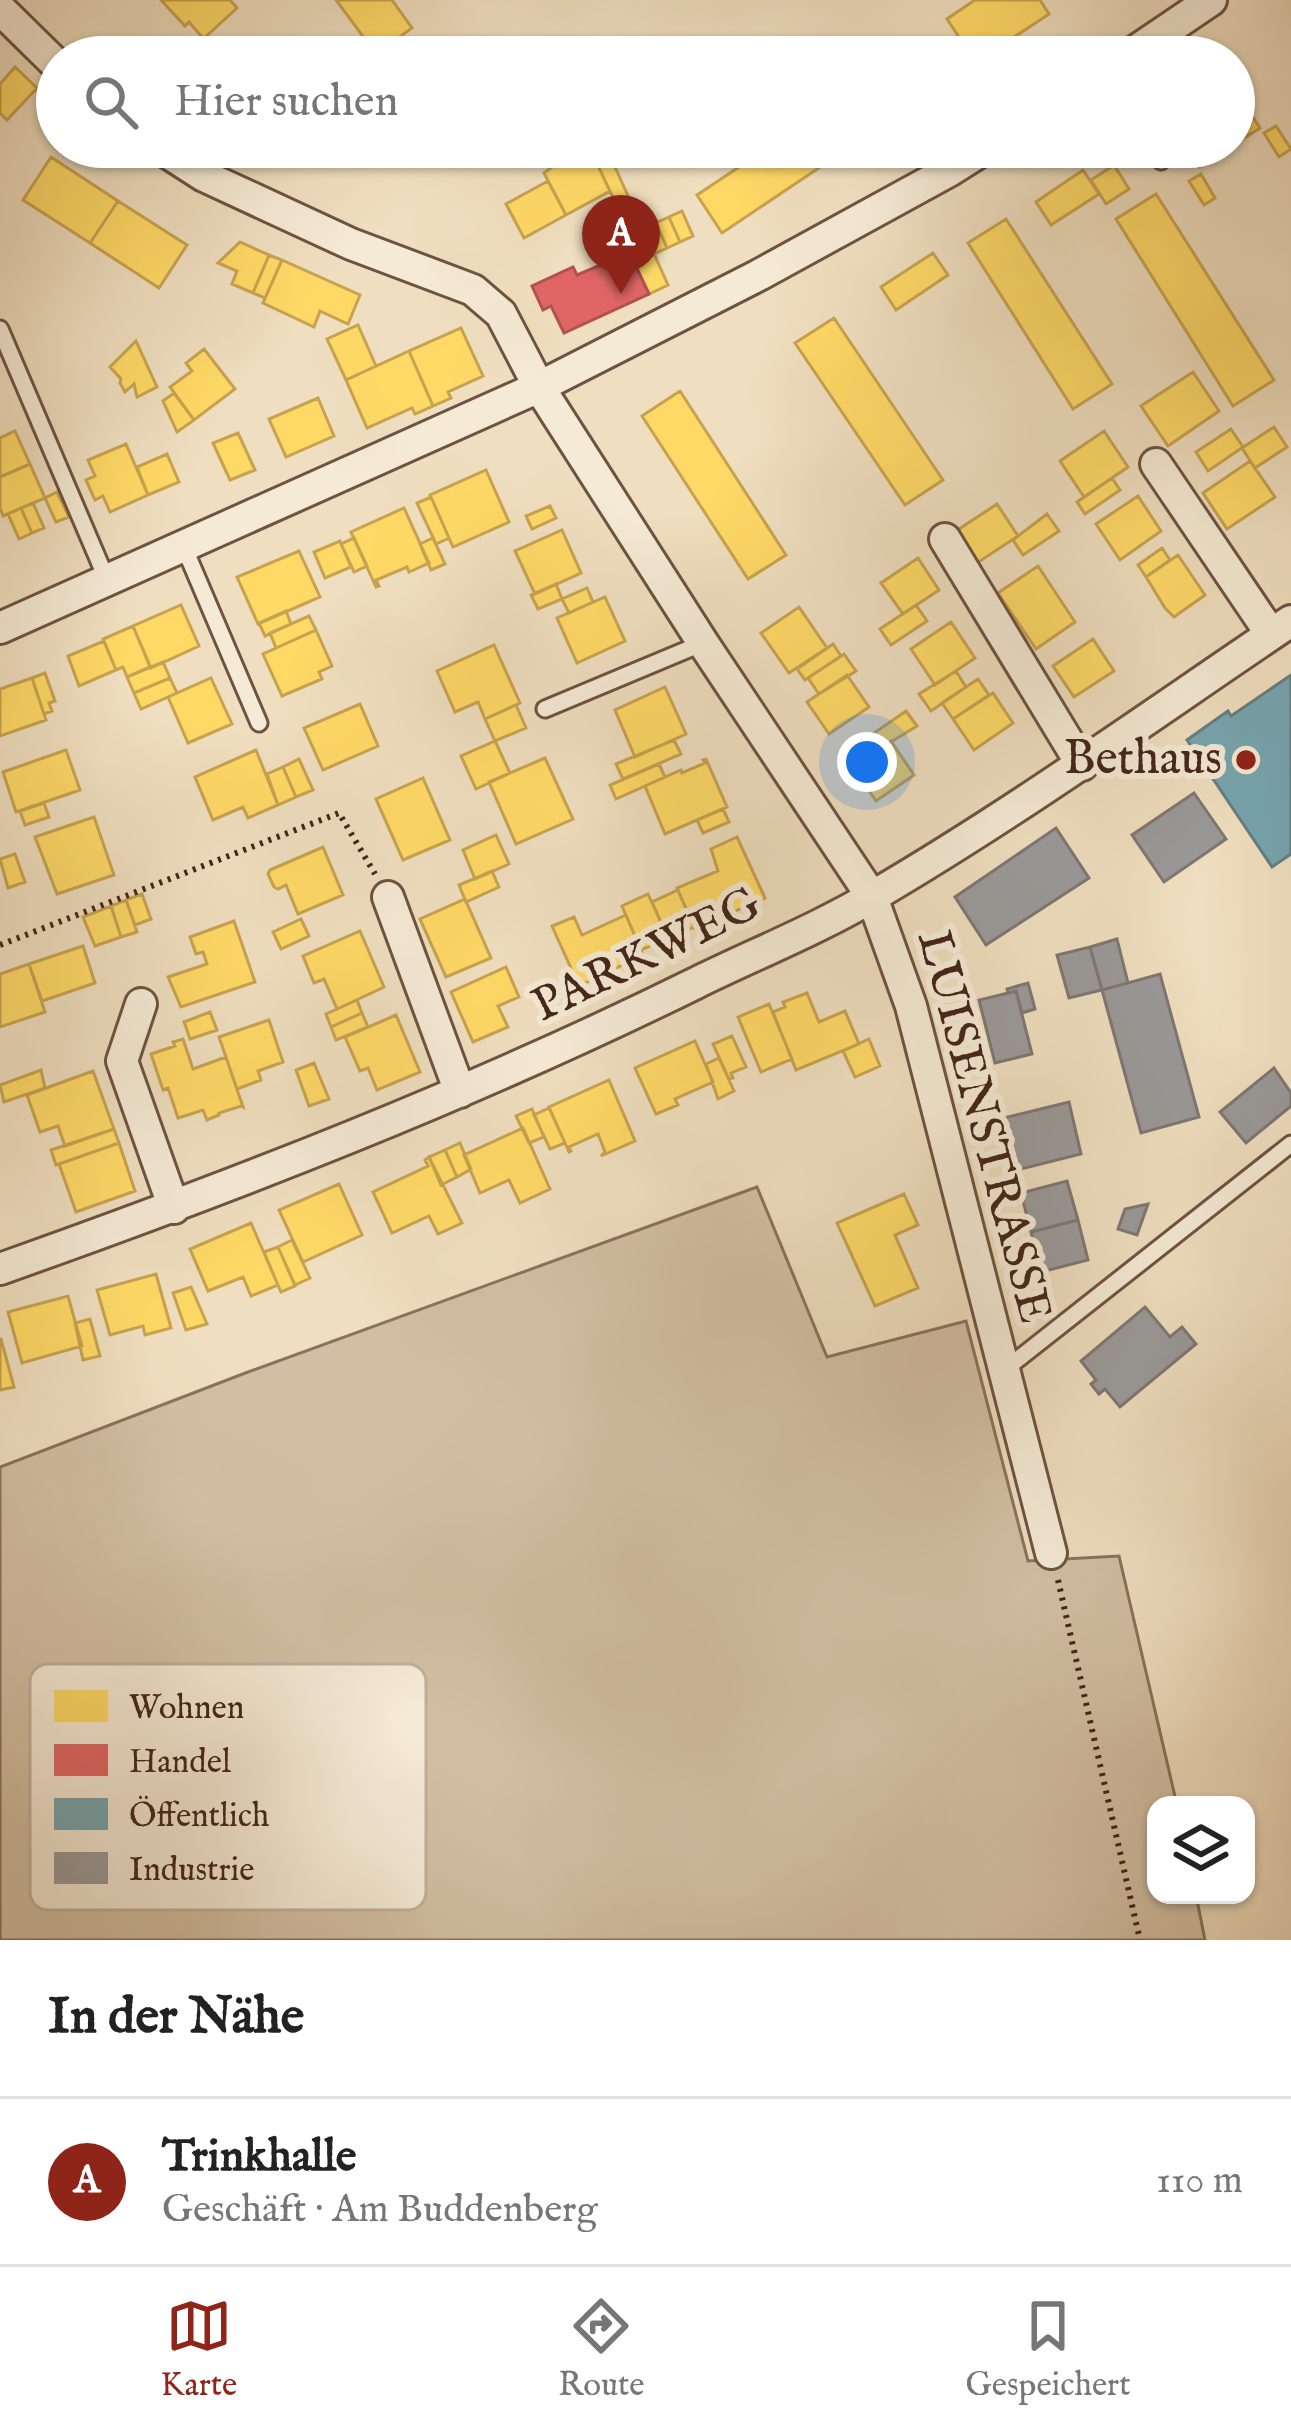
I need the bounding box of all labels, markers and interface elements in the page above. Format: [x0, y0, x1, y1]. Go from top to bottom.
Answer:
search box [36, 36, 1255, 168]
icon: search [78, 69, 144, 135]
text: Hier suchen [174, 74, 398, 131]
pin: A [582, 195, 660, 294]
place label: Bethaus [1064, 730, 1222, 790]
your location [837, 732, 897, 792]
marker: Bethaus [1233, 747, 1259, 773]
street label: PARKWEG [523, 875, 771, 1037]
street label: LUISENSTRASSE [902, 924, 1064, 1330]
legend [30, 1664, 426, 1910]
text: Wohnen [129, 1688, 244, 1730]
text: Handel [129, 1742, 231, 1784]
text: Öffentlich [129, 1795, 270, 1838]
map controls [1147, 1796, 1255, 1904]
button: layers [1147, 1796, 1255, 1904]
text: Industrie [129, 1850, 254, 1892]
text: In der Nähe [48, 1986, 304, 2051]
text: Trinkhalle [162, 2129, 356, 2186]
text: A [74, 2157, 100, 2206]
text: 110 m [1156, 2157, 1243, 2206]
text: Geschäft · Am Buddenberg [162, 2186, 598, 2235]
tab: Karte [161, 2293, 237, 2407]
tab: Route [558, 2293, 644, 2407]
tab: Gespeichert [966, 2293, 1130, 2407]

